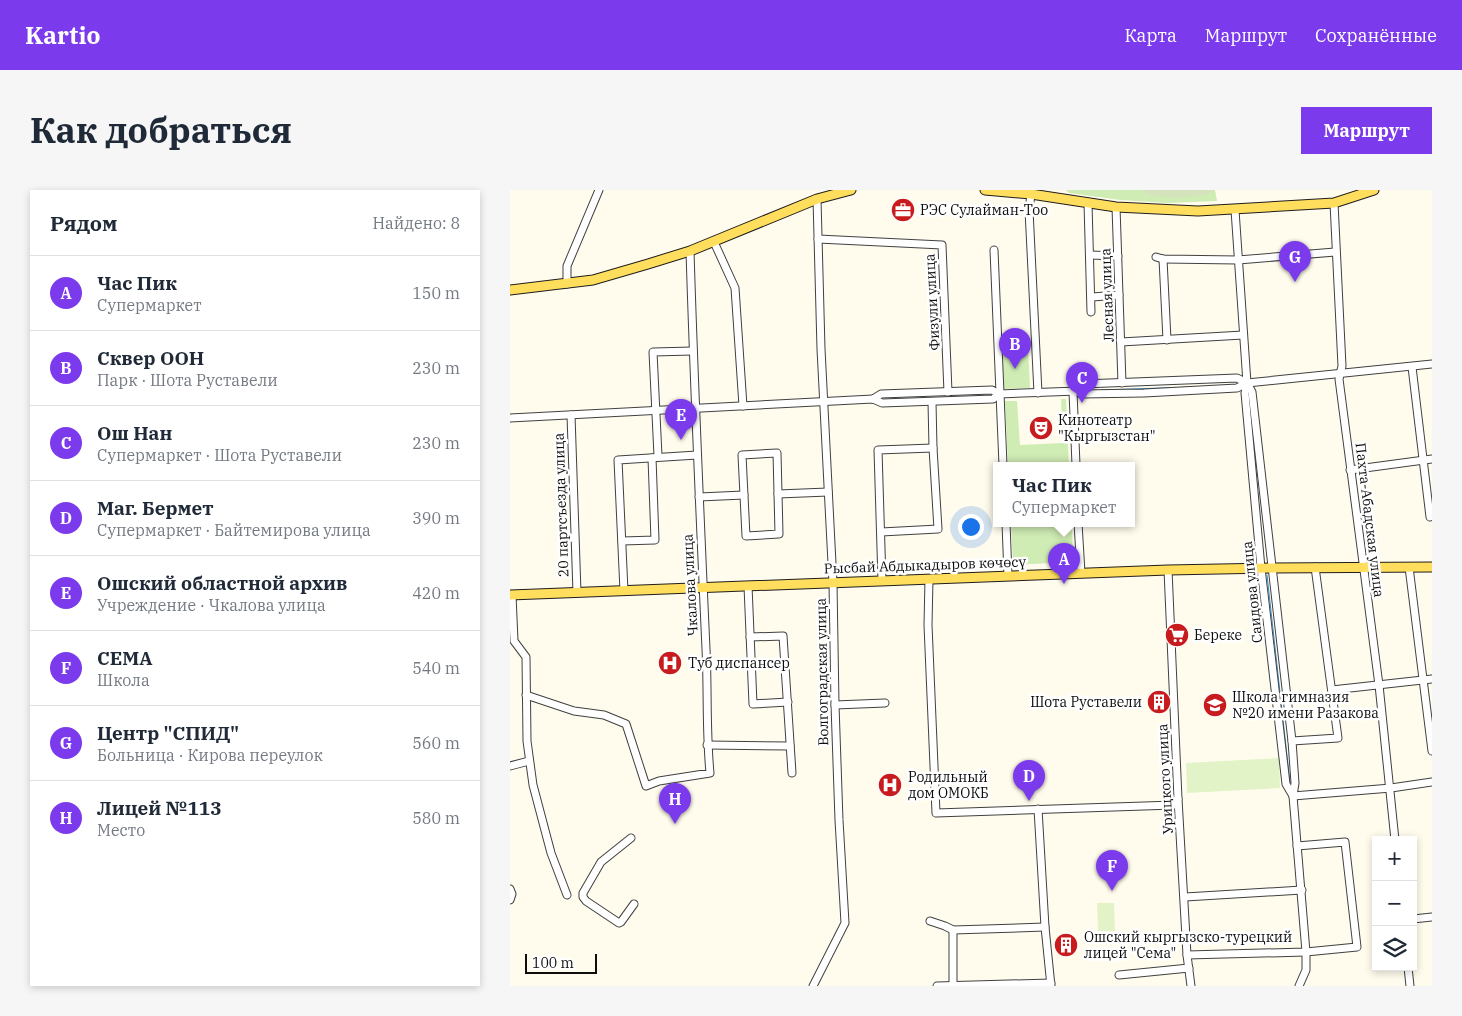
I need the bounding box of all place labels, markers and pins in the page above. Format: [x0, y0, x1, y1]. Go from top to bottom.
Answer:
office icon: РЭС Сулайман-Тоо [890, 197, 916, 223]
place label: РЭС Сулайман-Тоо [920, 201, 1048, 219]
pin: G [1279, 241, 1311, 282]
pin: B [999, 328, 1031, 369]
pin: C [1066, 362, 1098, 403]
pin: E [665, 399, 697, 440]
place label: Кинотеатр "Кыргызстан" [1058, 411, 1156, 445]
theatre icon: Кинотеатр "Кыргызстан" [1028, 415, 1054, 441]
pin: A [1048, 543, 1080, 584]
supermarket icon: Береке [1164, 622, 1190, 648]
place label: Береке [1194, 626, 1242, 644]
hospital icon: Туб диспансер [657, 650, 683, 676]
place label: Туб диспансер [688, 654, 790, 672]
place label: Школа гимназия №20 имени Разакова [1232, 688, 1379, 722]
building icon: Шота Руставели [1146, 689, 1172, 715]
school or university icon: Школа гимназия №20 имени Разакова [1202, 692, 1228, 718]
place label: Шота Руставели [1030, 693, 1142, 711]
pin: D [1013, 760, 1045, 801]
place label: Родильный дом ОМОКБ [908, 768, 989, 802]
hospital icon: Родильный дом ОМОКБ [877, 772, 903, 798]
pin: H [659, 783, 691, 824]
pin: F [1096, 850, 1128, 891]
place label: Ошский кыргызско-турецкий лицей "Сема" [1084, 928, 1292, 962]
building icon: Ошский кыргызско-турецкий лицей "Сема" [1053, 932, 1079, 958]

